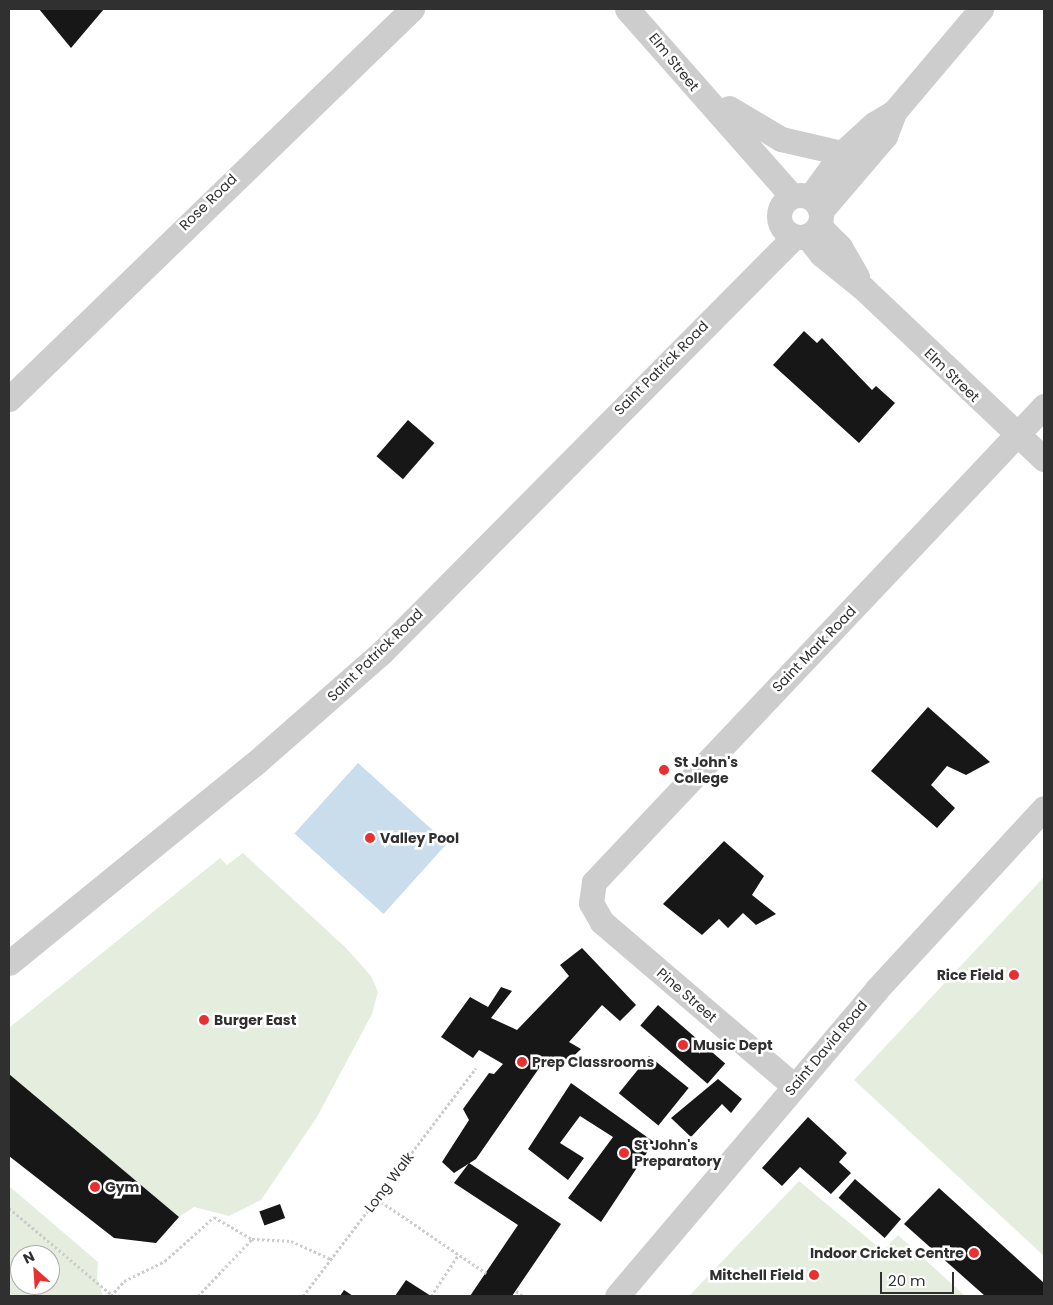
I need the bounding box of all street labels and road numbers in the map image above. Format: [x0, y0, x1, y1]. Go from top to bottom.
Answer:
street label: Elm Street [646, 30, 702, 94]
street label: Rose Road [176, 170, 240, 234]
street label: Saint Patrick Road [610, 317, 712, 419]
street label: Elm Street [921, 345, 983, 405]
street label: Saint Mark Road [769, 603, 859, 695]
street label: Saint Patrick Road [324, 605, 426, 705]
street label: Pine Street [654, 964, 720, 1026]
street label: Saint David Road [781, 997, 871, 1099]
street label: Long Walk [361, 1149, 417, 1215]

